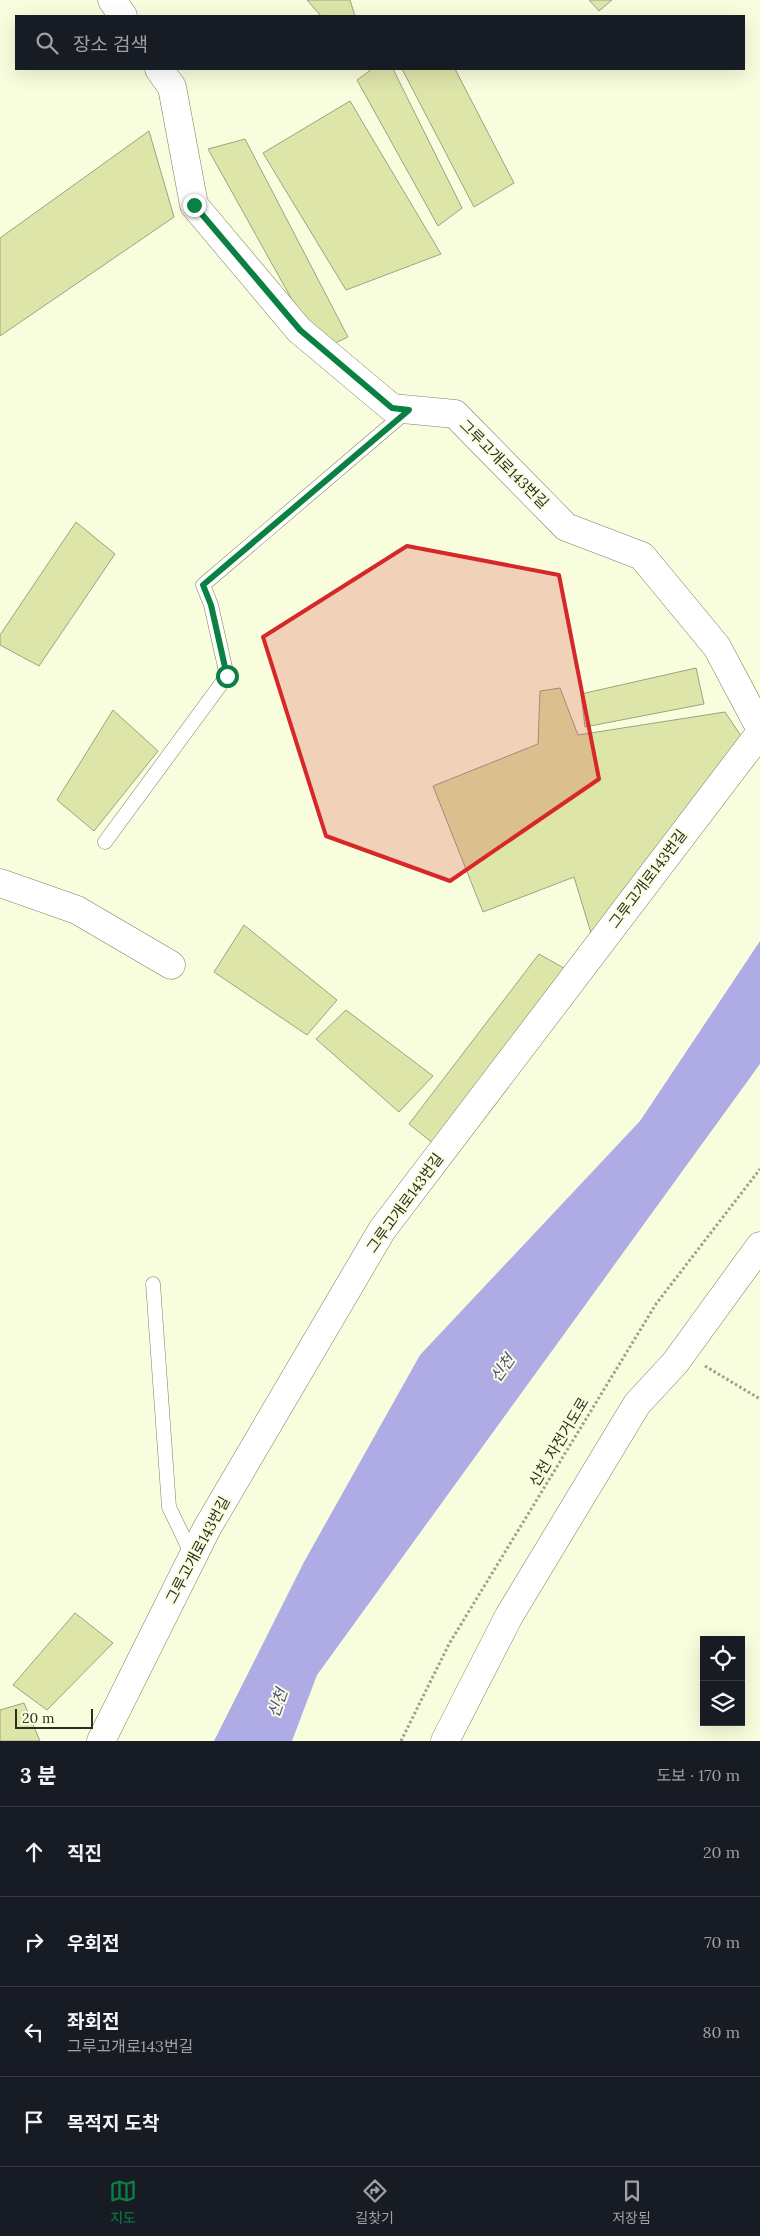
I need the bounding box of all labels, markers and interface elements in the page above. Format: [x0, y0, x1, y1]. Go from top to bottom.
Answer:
search box [15, 15, 745, 70]
icon: search [33, 29, 61, 57]
text: 장소 검색 [73, 32, 148, 56]
route end [183, 194, 206, 217]
street label: 그루고개로143번길 [456, 415, 553, 512]
route start [216, 665, 239, 688]
street label: 그루고개로143번길 [604, 826, 691, 932]
street label: 그루고개로143번길 [362, 1149, 447, 1256]
water label: 신천 [485, 1348, 520, 1386]
street label: 신천 자전거도로 [525, 1394, 593, 1490]
street label: 그루고개로143번길 [161, 1493, 234, 1607]
map controls [700, 1636, 745, 1726]
button: locate [700, 1636, 745, 1681]
button: layers [700, 1681, 745, 1726]
water label: 신천 [263, 1684, 292, 1720]
scale bar [15, 1706, 92, 1729]
text: 20 m [22, 1709, 54, 1727]
text: 3 분 [20, 1762, 57, 1789]
text: 도보 · 170 m [656, 1765, 740, 1785]
icon: ahead [20, 1838, 48, 1866]
text: 직진 [67, 1841, 102, 1865]
text: 20 m [703, 1842, 740, 1862]
icon: right [20, 1928, 48, 1956]
text: 우회전 [67, 1931, 119, 1955]
text: 70 m [704, 1932, 740, 1952]
text: 좌회전 [67, 2009, 119, 2033]
icon: left [20, 2018, 48, 2046]
text: 80 m [703, 2022, 740, 2042]
text: 그루고개로143번길 [67, 2036, 193, 2056]
icon: arrive [20, 2108, 48, 2136]
text: 목적지 도착 [67, 2111, 159, 2135]
tab: 지도 [109, 2177, 137, 2227]
tab: 길찾기 [355, 2177, 394, 2227]
tab: 저장됨 [612, 2177, 651, 2227]

